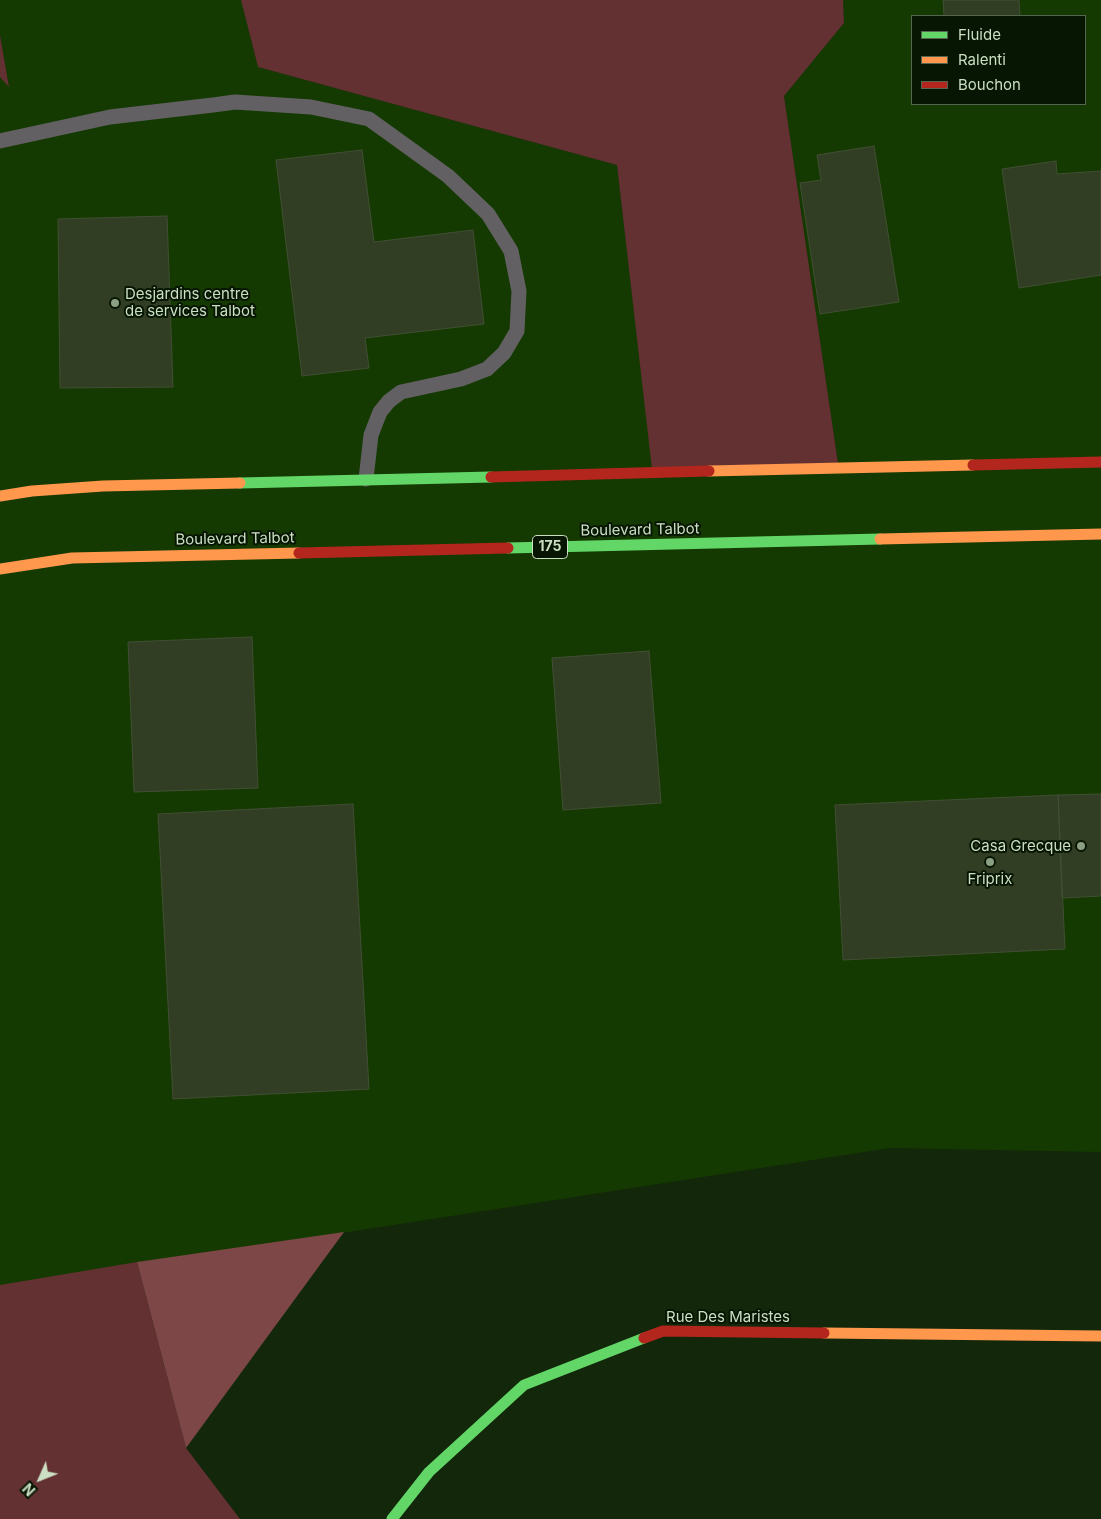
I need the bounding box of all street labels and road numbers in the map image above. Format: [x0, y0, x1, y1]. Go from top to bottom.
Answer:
street label: Boulevard Talbot [580, 520, 700, 540]
street label: Boulevard Talbot [175, 529, 295, 549]
road number: 175 [532, 536, 568, 558]
street label: Rue Des Maristes [666, 1308, 790, 1326]

